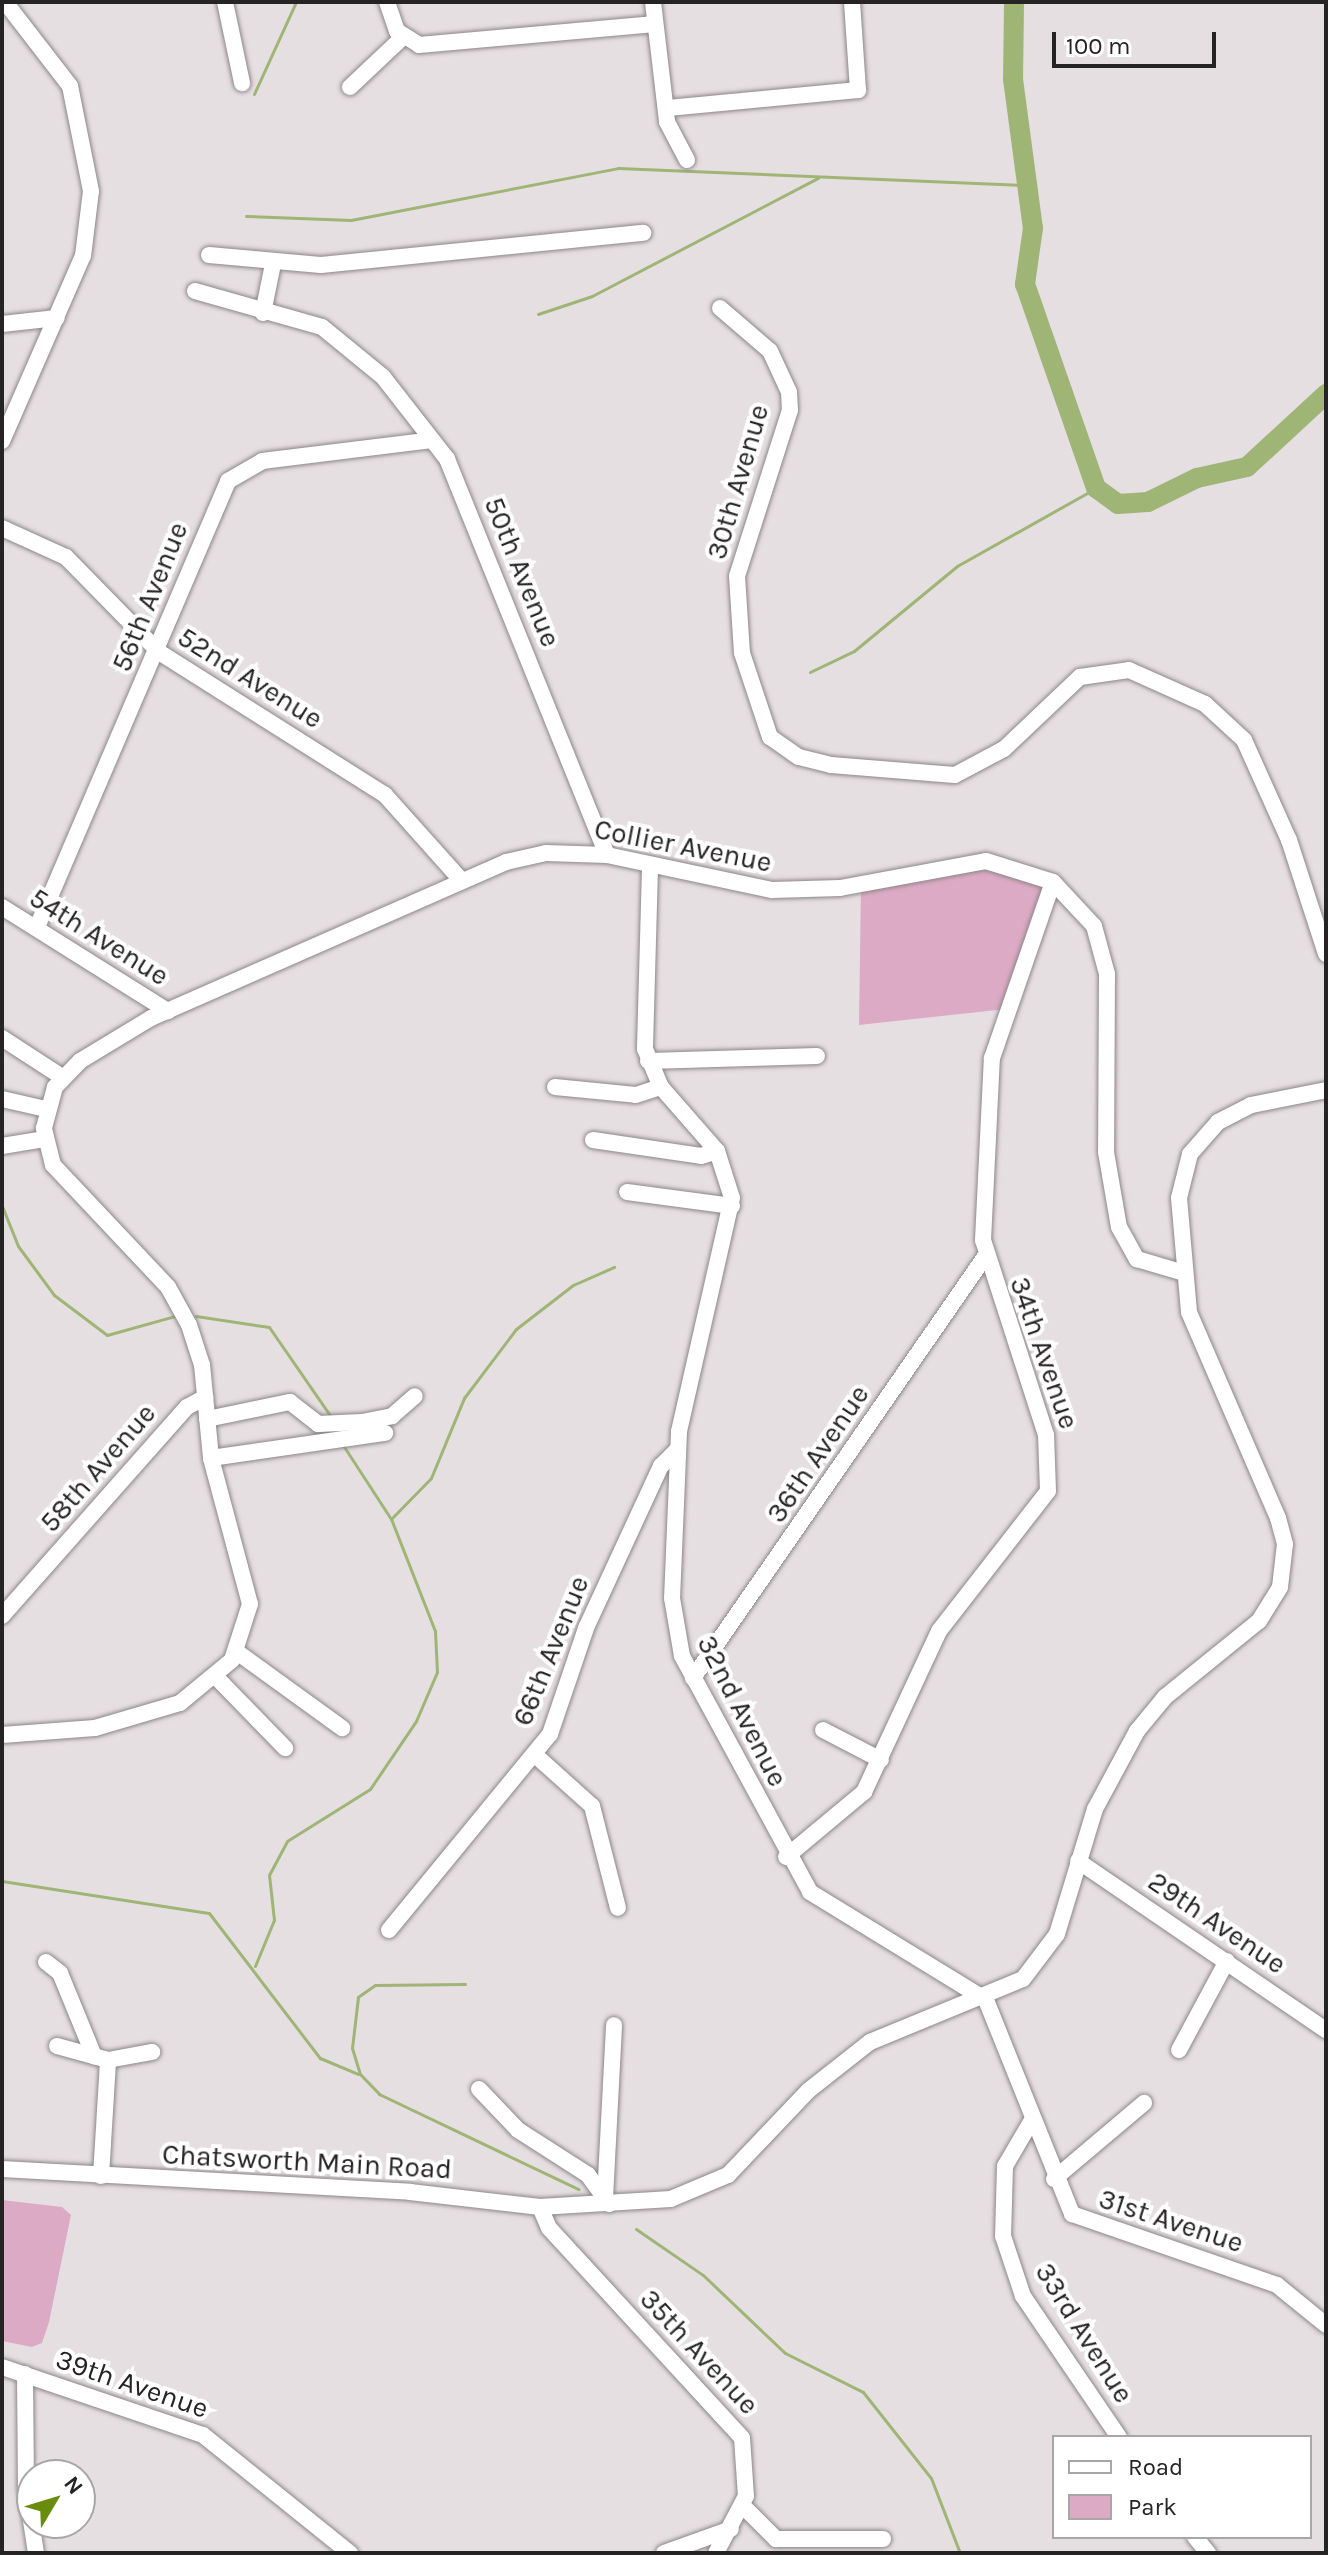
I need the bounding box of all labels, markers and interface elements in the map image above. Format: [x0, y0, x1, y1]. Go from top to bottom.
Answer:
scale bar [1056, 16, 1220, 66]
text: 100 m [1066, 32, 1131, 60]
street label: 30th Avenue [700, 401, 776, 563]
street label: 50th Avenue [477, 492, 567, 652]
street label: 56th Avenue [105, 517, 195, 677]
street label: 52nd Avenue [171, 620, 329, 736]
street label: Collier Avenue [592, 812, 774, 880]
street label: 54th Avenue [23, 881, 175, 993]
street label: 34th Avenue [1002, 1273, 1086, 1433]
street label: 36th Avenue [760, 1379, 876, 1529]
street label: 58th Avenue [33, 1397, 163, 1539]
street label: 66th Avenue [506, 1571, 596, 1731]
street label: 32nd Avenue [690, 1630, 794, 1792]
street label: 29th Avenue [1142, 1865, 1292, 1981]
street label: Chatsworth Main Road [161, 2138, 453, 2186]
street label: 31st Avenue [1095, 2182, 1247, 2260]
street label: 33rd Avenue [1028, 2257, 1140, 2409]
street label: 35th Avenue [633, 2283, 765, 2421]
street label: 39th Avenue [51, 2342, 213, 2426]
legend [1052, 2435, 1312, 2539]
text: Road [1128, 2453, 1183, 2481]
north arrow [16, 2459, 96, 2539]
text: N [58, 2471, 88, 2500]
text: Park [1128, 2493, 1177, 2521]

